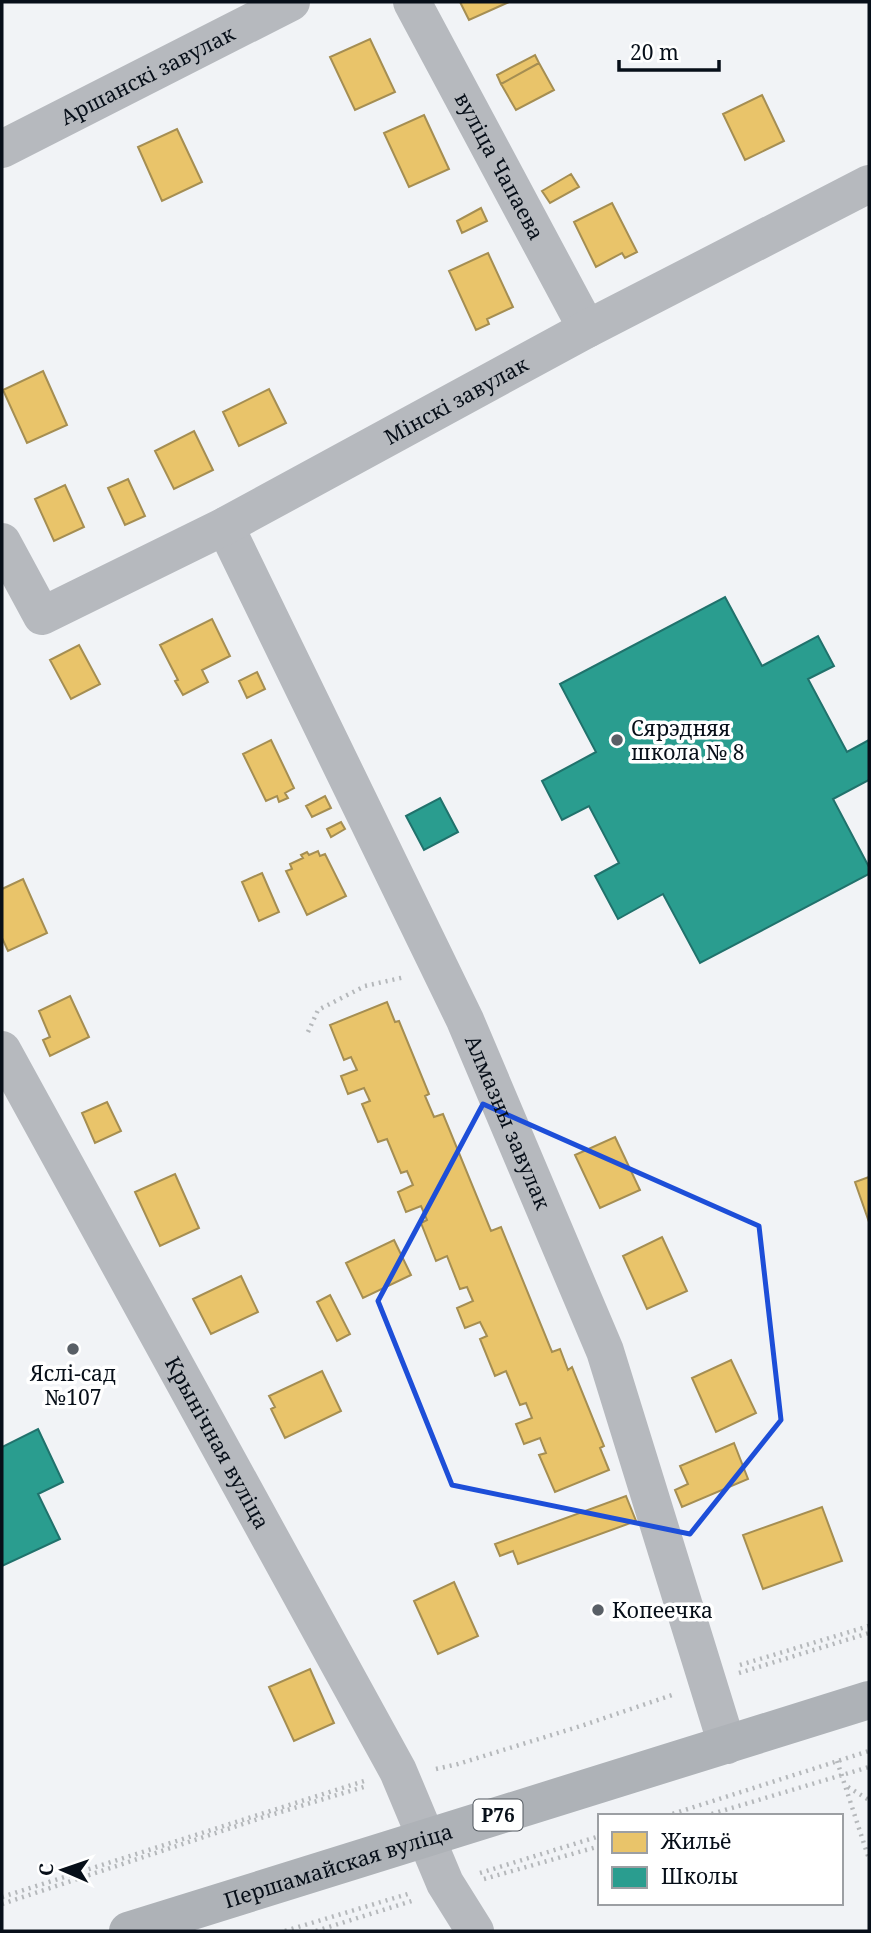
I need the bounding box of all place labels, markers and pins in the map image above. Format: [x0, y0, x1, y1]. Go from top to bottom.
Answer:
place label: Сярэдняя школа № 8 [631, 714, 744, 766]
marker: Сярэдняя школа № 8 [609, 732, 625, 748]
marker: Яслі-сад №107 [65, 1341, 81, 1357]
place label: Яслі-сад №107 [29, 1359, 116, 1411]
place label: Копеечка [612, 1596, 713, 1624]
marker: Копеечка [590, 1602, 606, 1618]

